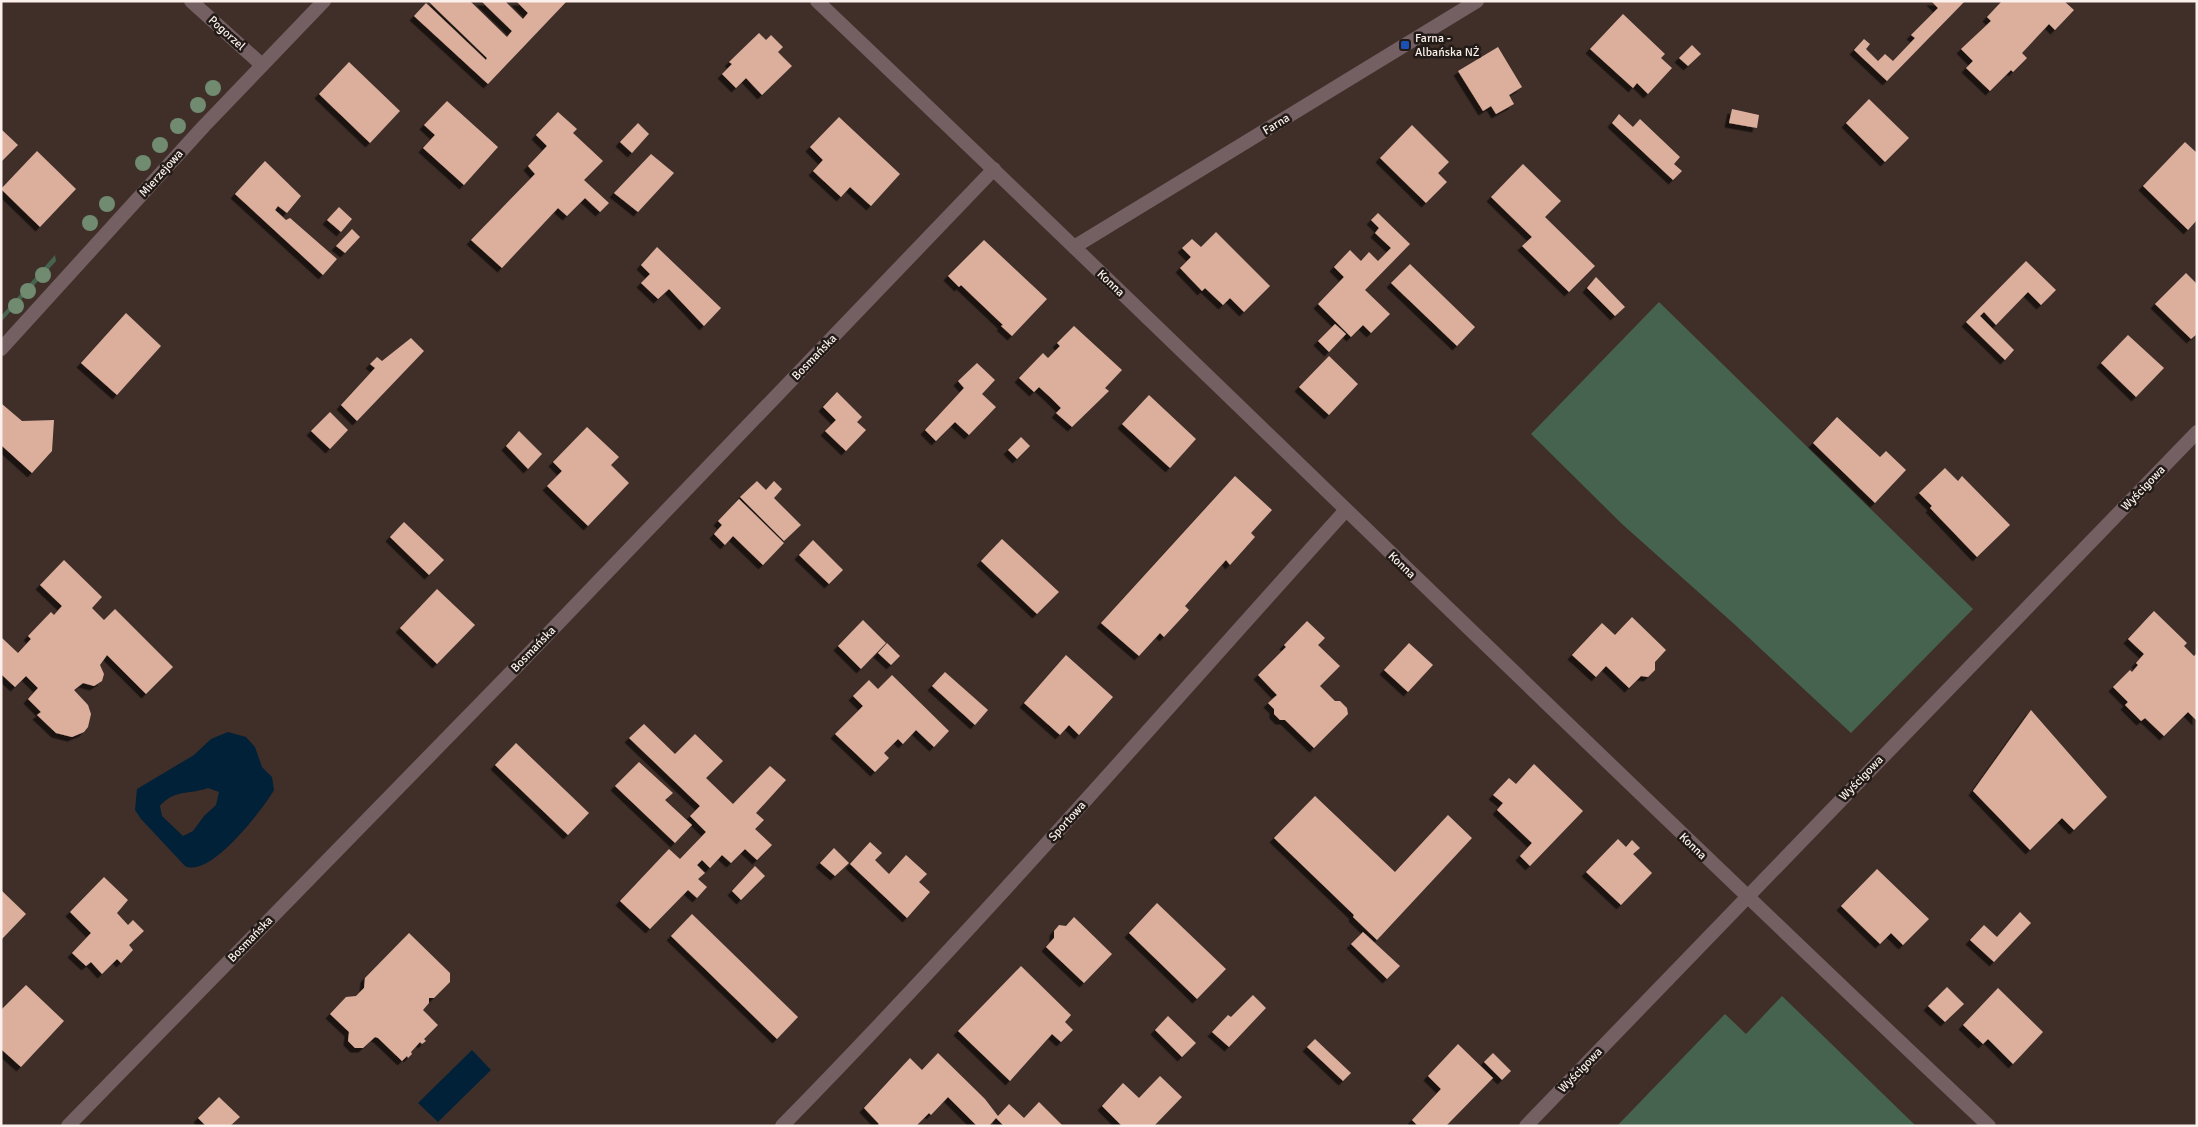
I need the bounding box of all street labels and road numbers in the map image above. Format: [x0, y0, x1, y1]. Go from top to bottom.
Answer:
street label: Pogorzel [205, 13, 249, 54]
street label: Farna [1260, 111, 1293, 138]
street label: Mierzejowa [136, 146, 187, 200]
street label: Konna [1094, 267, 1128, 300]
street label: Bosmańska [789, 331, 840, 384]
street label: Wyścigowa [2118, 463, 2169, 514]
street label: Konna [1385, 549, 1419, 582]
street label: Bosmańska [508, 623, 559, 676]
street label: Wyścigowa [1836, 753, 1887, 804]
street label: Sportowa [1045, 798, 1089, 844]
street label: Konna [1676, 830, 1710, 863]
street label: Bosmańska [225, 913, 276, 966]
street label: Wyścigowa [1555, 1045, 1606, 1096]

